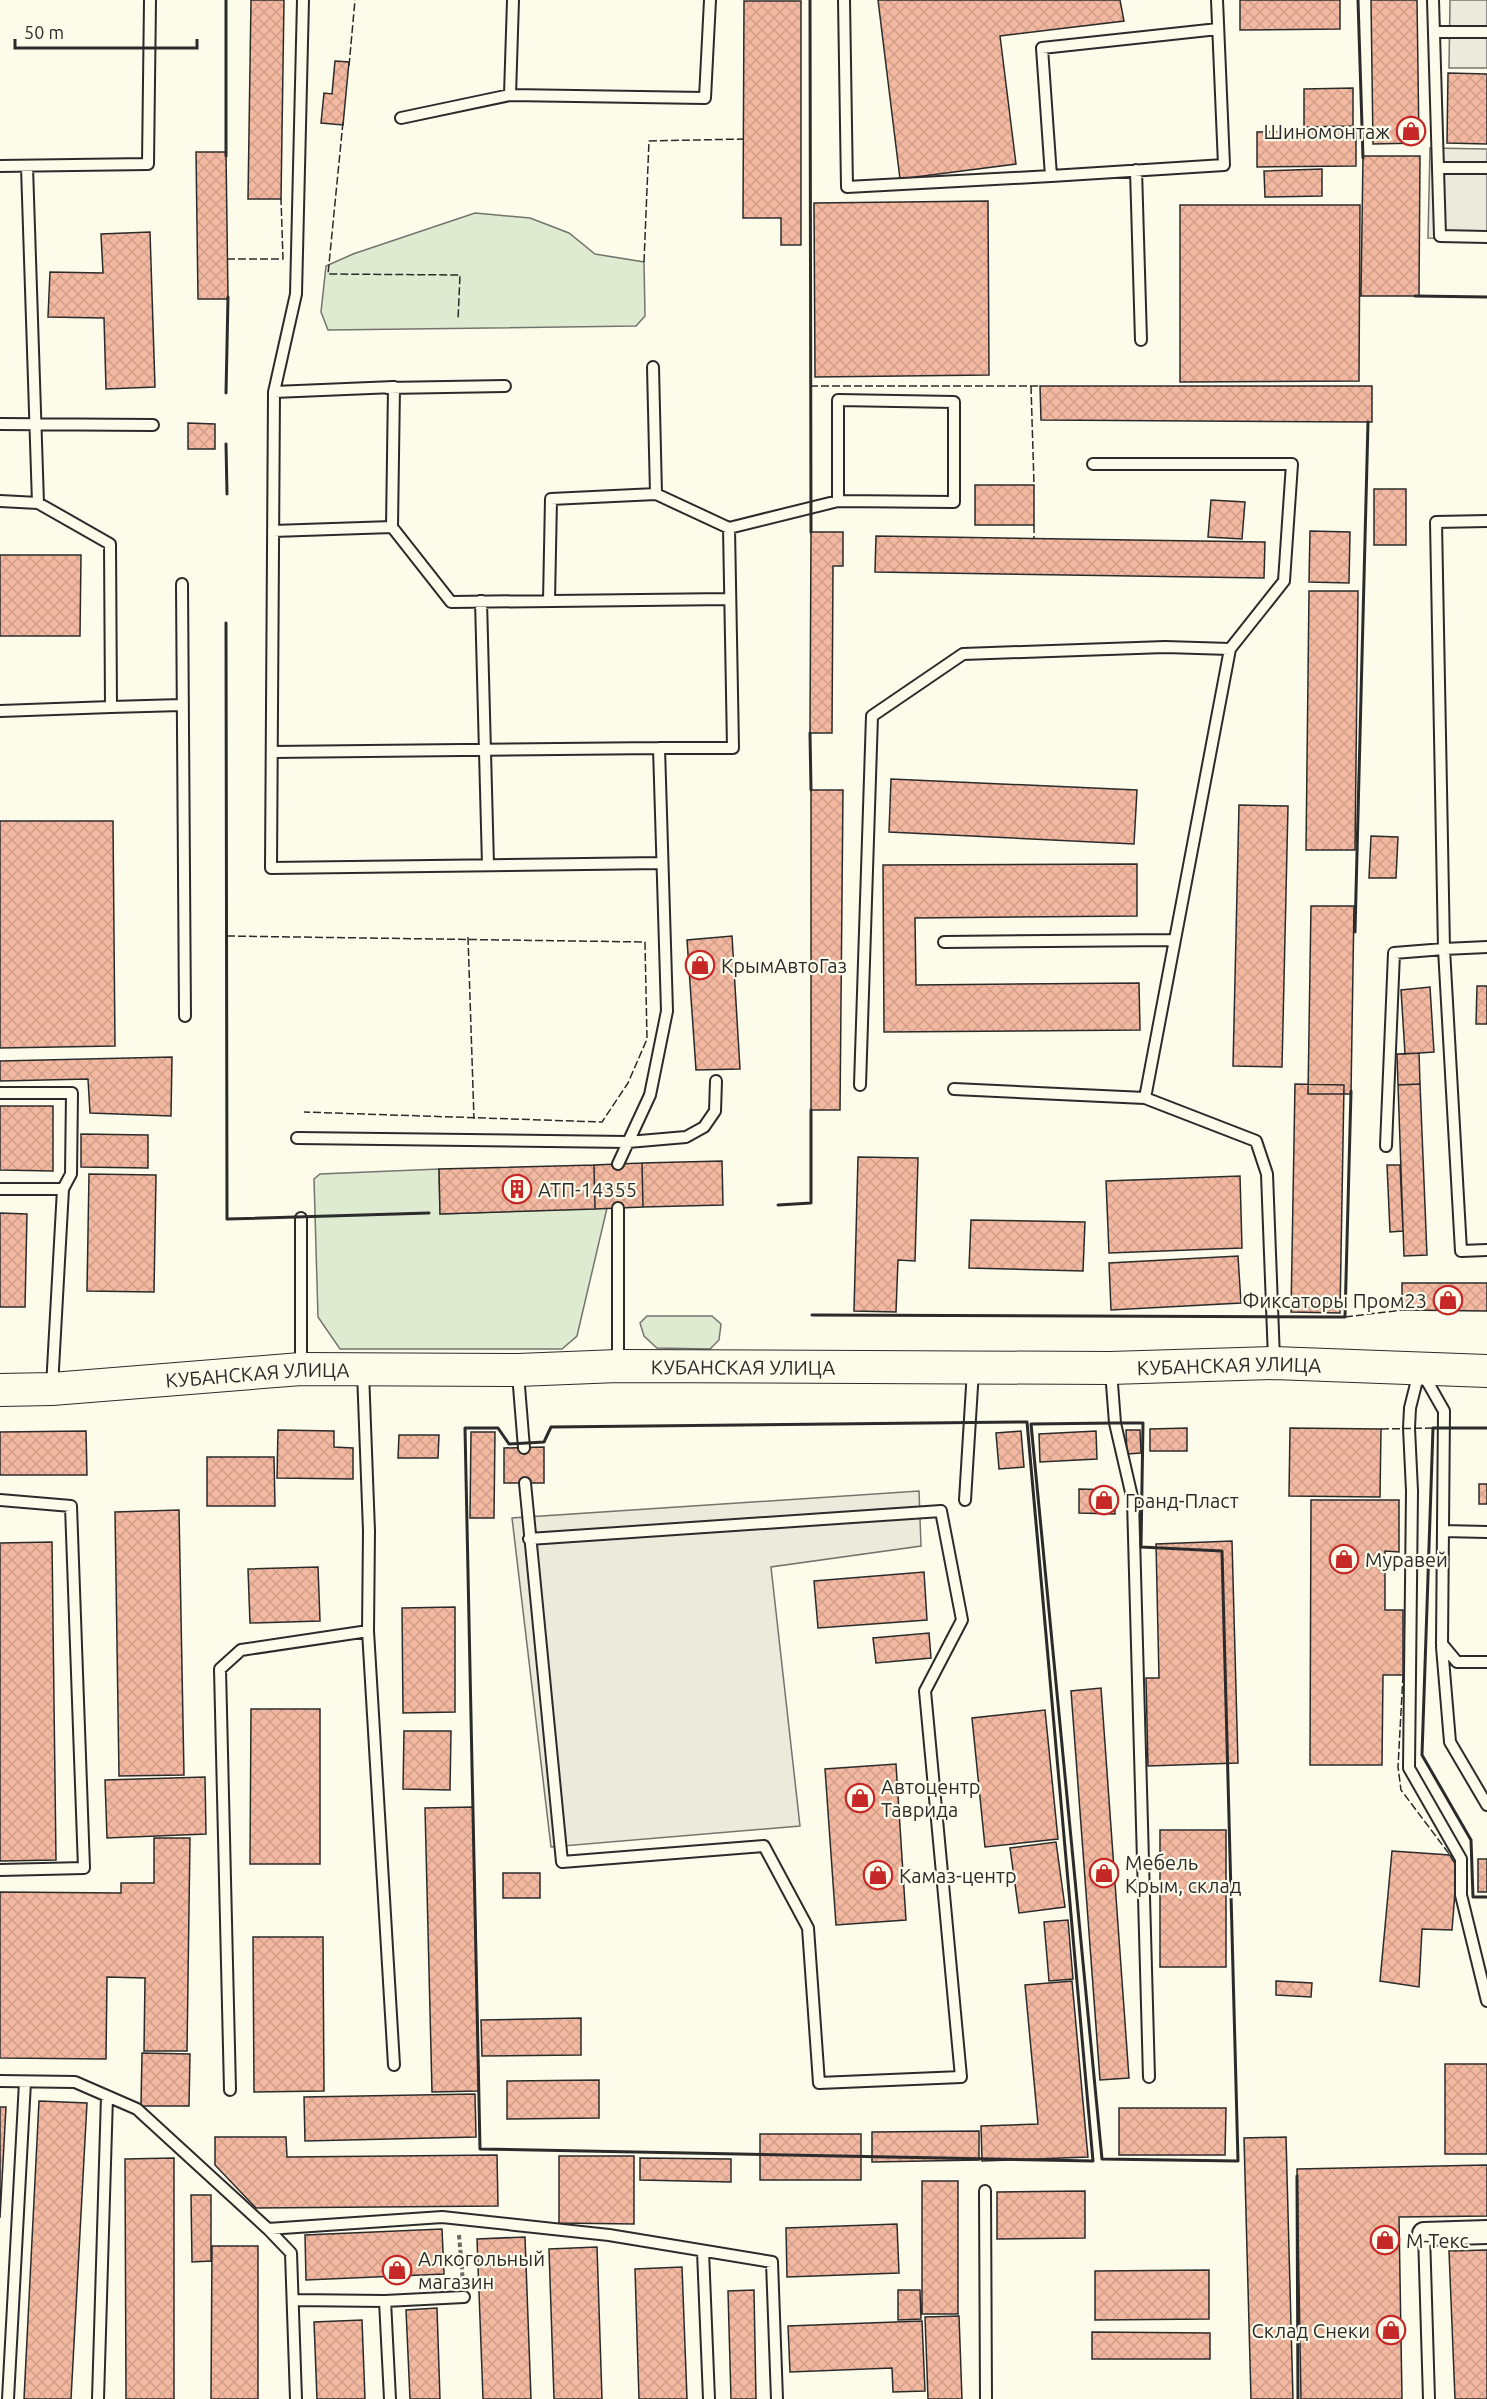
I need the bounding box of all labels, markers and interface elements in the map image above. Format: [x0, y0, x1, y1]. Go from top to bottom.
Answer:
scale bar [15, 12, 196, 50]
text: 50 m [24, 22, 64, 42]
shop icon: Шиномонтаж [1395, 115, 1427, 147]
place label: Шиномонтаж [1263, 120, 1390, 143]
shop icon: КрымАвтоГаз [684, 949, 716, 981]
place label: КрымАвтоГаз [721, 954, 847, 977]
building icon: АТП-14355 [501, 1173, 533, 1205]
place label: АТП-14355 [538, 1178, 637, 1201]
shop icon: Фиксаторы Пром23 [1432, 1284, 1464, 1316]
place label: Фиксаторы Пром23 [1242, 1289, 1427, 1312]
street label: КУБАНСКАЯ УЛИЦА [1136, 1351, 1322, 1379]
street label: КУБАНСКАЯ УЛИЦА [651, 1355, 835, 1378]
street label: КУБАНСКАЯ УЛИЦА [164, 1357, 350, 1391]
shop icon: Гранд-Пласт [1088, 1484, 1120, 1516]
place label: Гранд-Пласт [1125, 1489, 1239, 1512]
shop icon: Муравей [1328, 1543, 1360, 1575]
place label: Муравей [1365, 1548, 1448, 1571]
place label: Автоцентр Таврида [881, 1775, 981, 1821]
shop icon: Автоцентр Таврида [844, 1782, 876, 1814]
place label: Мебель Крым, склад [1125, 1851, 1242, 1897]
shop icon: Мебель Крым, склад [1088, 1857, 1120, 1889]
shop icon: Камаз-центр [862, 1859, 894, 1891]
place label: Камаз-центр [899, 1864, 1017, 1887]
shop icon: М-Текс [1369, 2224, 1401, 2256]
place label: М-Текс [1406, 2229, 1469, 2252]
place label: Алкогольный магазин [418, 2247, 545, 2293]
shop icon: Алкогольный магазин [381, 2254, 413, 2286]
shop icon: Склад Снеки [1375, 2314, 1407, 2346]
place label: Склад Снеки [1252, 2319, 1370, 2342]

